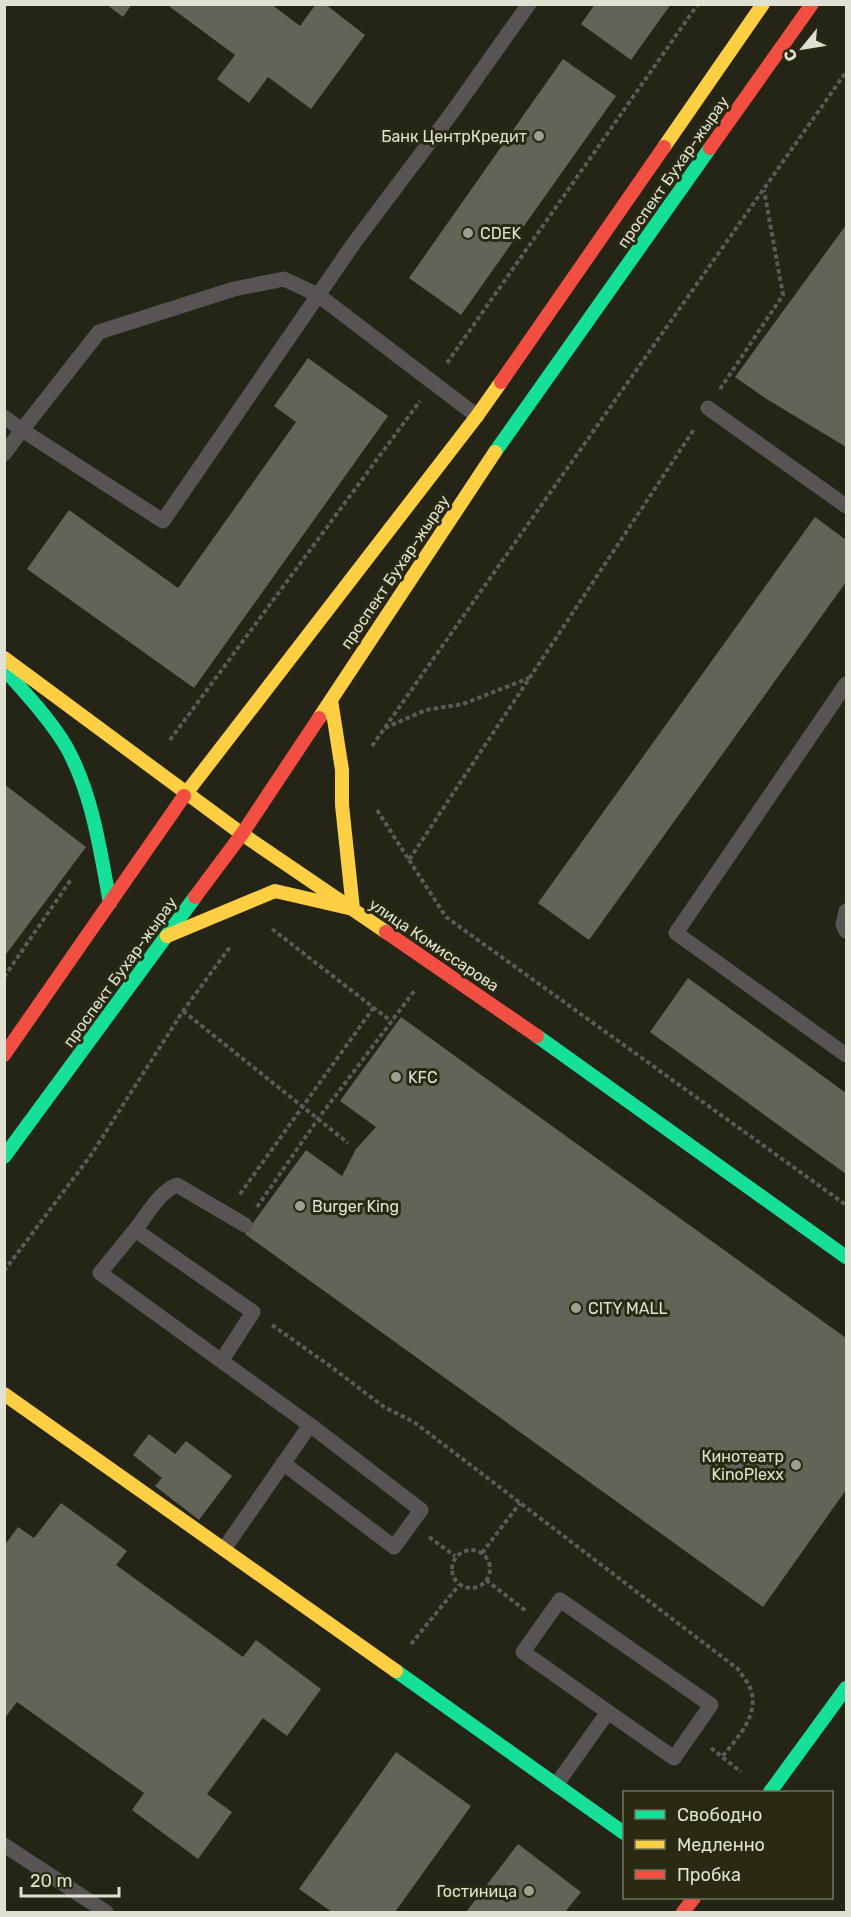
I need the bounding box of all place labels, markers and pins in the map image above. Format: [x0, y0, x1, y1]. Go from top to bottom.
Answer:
place label: Банк ЦентрКредит [381, 127, 527, 146]
marker: Банк ЦентрКредит [532, 129, 546, 143]
place label: CDEK [480, 224, 521, 243]
marker: CDEK [461, 226, 475, 240]
place label: KFC [408, 1068, 438, 1087]
marker: KFC [389, 1070, 403, 1084]
place label: Burger King [312, 1197, 399, 1216]
marker: Burger King [293, 1199, 307, 1213]
place label: CITY MALL [588, 1299, 668, 1318]
marker: CITY MALL [569, 1301, 583, 1315]
place label: Кинотеатр KinoPlexx [701, 1447, 784, 1484]
marker: Кинотеатр KinoPlexx [789, 1458, 803, 1472]
place label: Гостиница [436, 1882, 517, 1901]
marker: Гостиница [522, 1884, 536, 1898]

